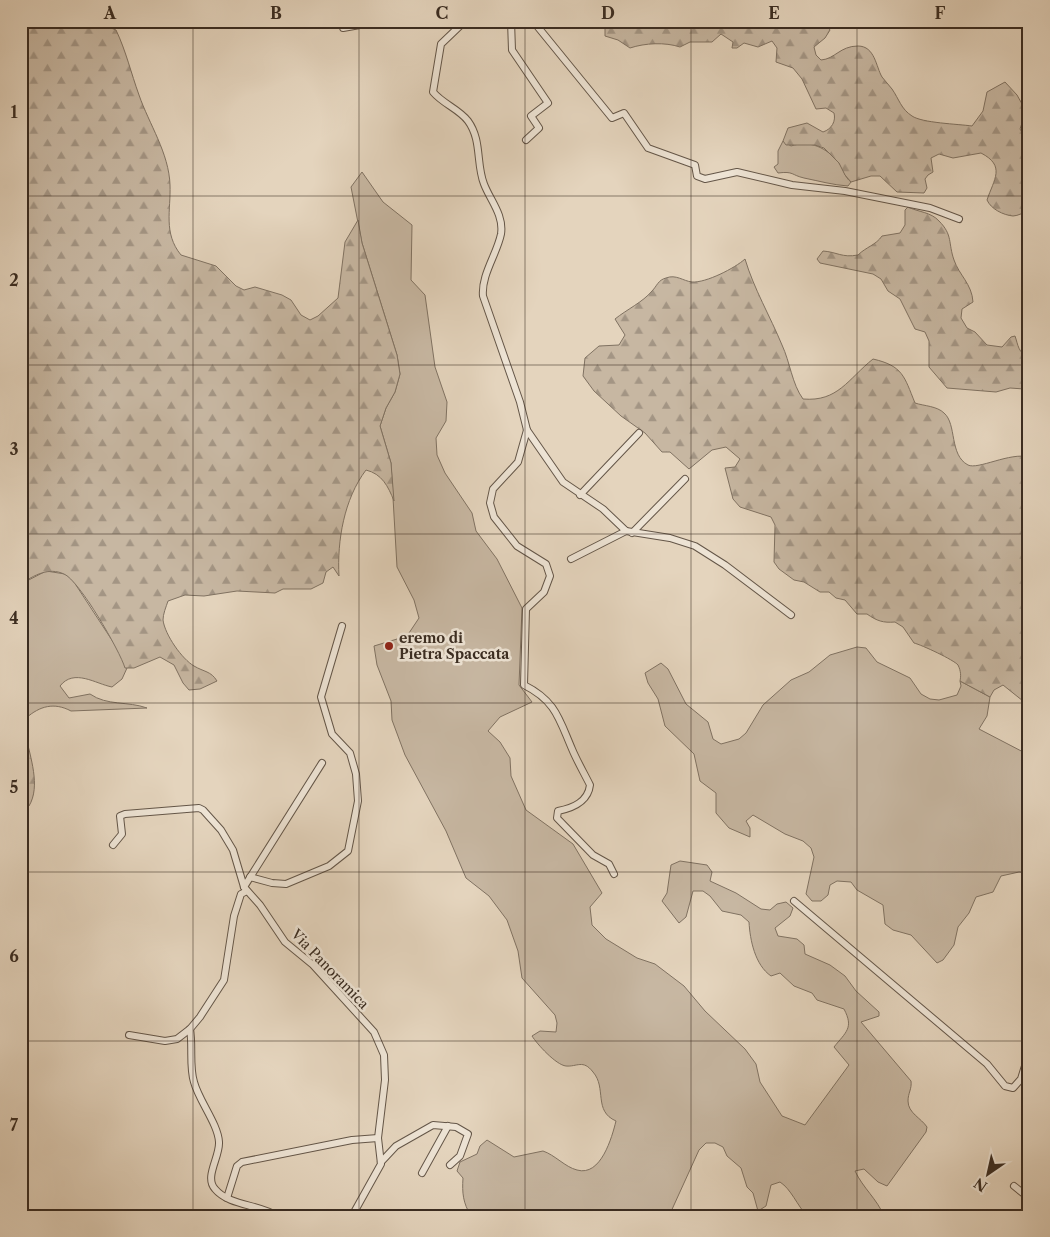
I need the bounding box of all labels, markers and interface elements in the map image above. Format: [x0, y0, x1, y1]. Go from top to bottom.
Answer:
text: A [103, 3, 117, 23]
text: B [270, 3, 282, 23]
text: C [436, 3, 448, 23]
text: D [601, 3, 615, 23]
text: E [768, 3, 780, 23]
text: F [935, 3, 946, 23]
text: 1 [10, 102, 18, 122]
text: 2 [9, 270, 19, 290]
text: 3 [9, 439, 19, 459]
text: 4 [9, 608, 19, 628]
place label: eremo di Pietra Spaccata [399, 629, 510, 663]
marker: eremo di Pietra Spaccata [383, 640, 395, 652]
text: 5 [10, 777, 19, 797]
street label: Via Panoramica [287, 925, 373, 1013]
text: 6 [9, 946, 19, 966]
text: 7 [10, 1115, 19, 1135]
north arrow [962, 1150, 1012, 1200]
text: N [971, 1174, 991, 1196]

